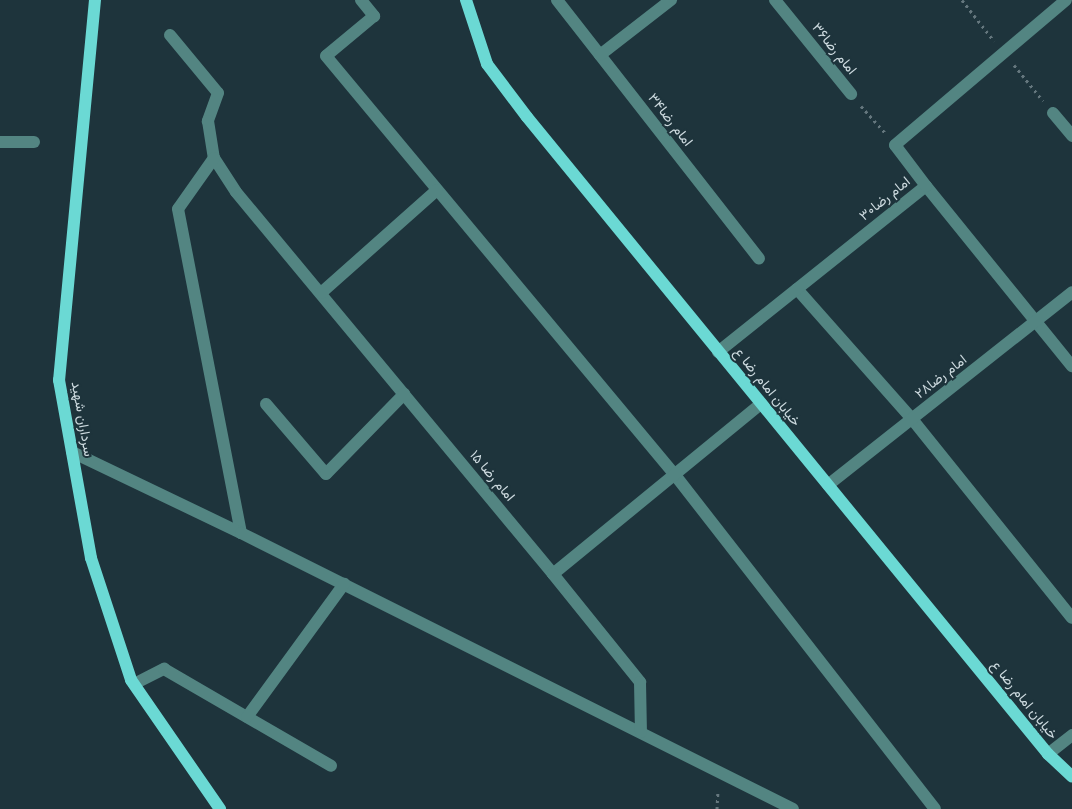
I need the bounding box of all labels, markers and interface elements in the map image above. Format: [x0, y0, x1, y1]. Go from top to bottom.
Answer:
street label: امام رضا۳۶ [808, 20, 860, 78]
street label: امام رضا۳۴ [644, 90, 696, 150]
street label: امام رضا۳۰ [856, 173, 914, 225]
street label: خیابان امام رضا ع [730, 344, 804, 430]
street label: امام رضا۲۸ [912, 352, 970, 402]
street label: سرداران شهید [67, 380, 97, 458]
street label: ۱۵ امام رضا [466, 447, 518, 505]
street label: خیابان امام رضا ع [987, 657, 1061, 743]

